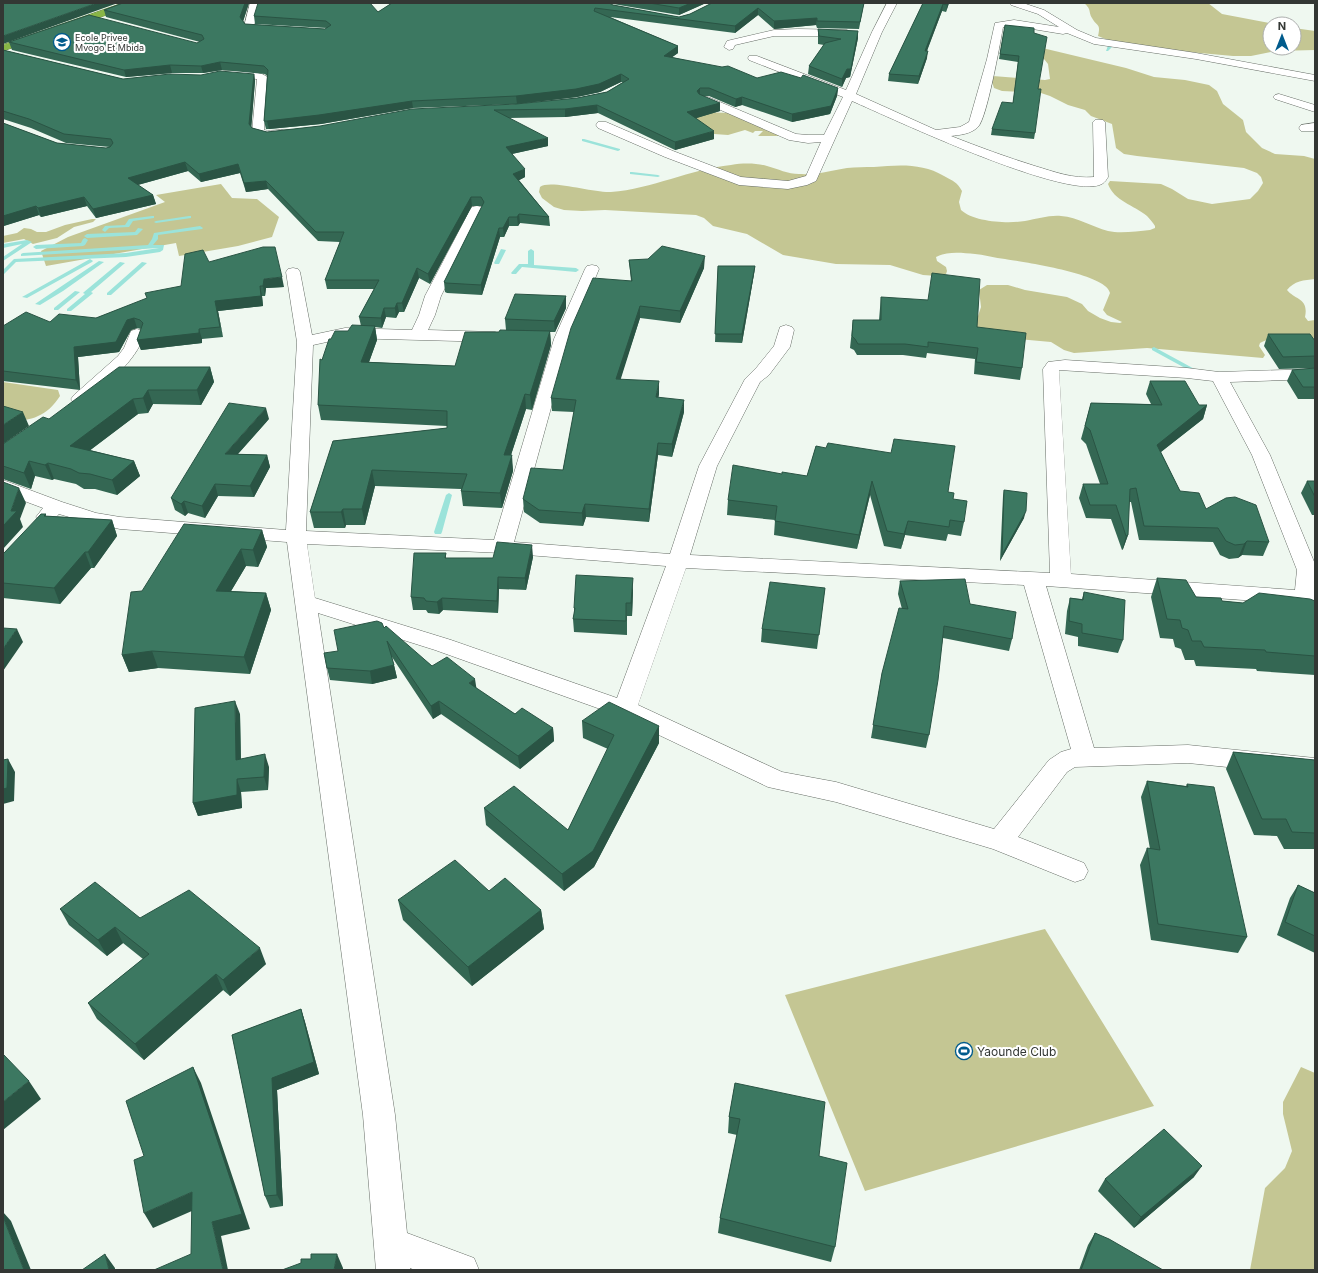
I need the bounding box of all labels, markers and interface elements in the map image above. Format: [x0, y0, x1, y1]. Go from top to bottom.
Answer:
north arrow [1262, 16, 1302, 56]
text: N [1278, 19, 1286, 33]
school or university icon: Ecole Privee Mvogo Et Mbida [52, 32, 72, 52]
place label: Ecole Privee Mvogo Et Mbida [75, 32, 144, 53]
sports icon: Yaounde Club [954, 1041, 974, 1061]
place label: Yaounde Club [977, 1044, 1056, 1059]

